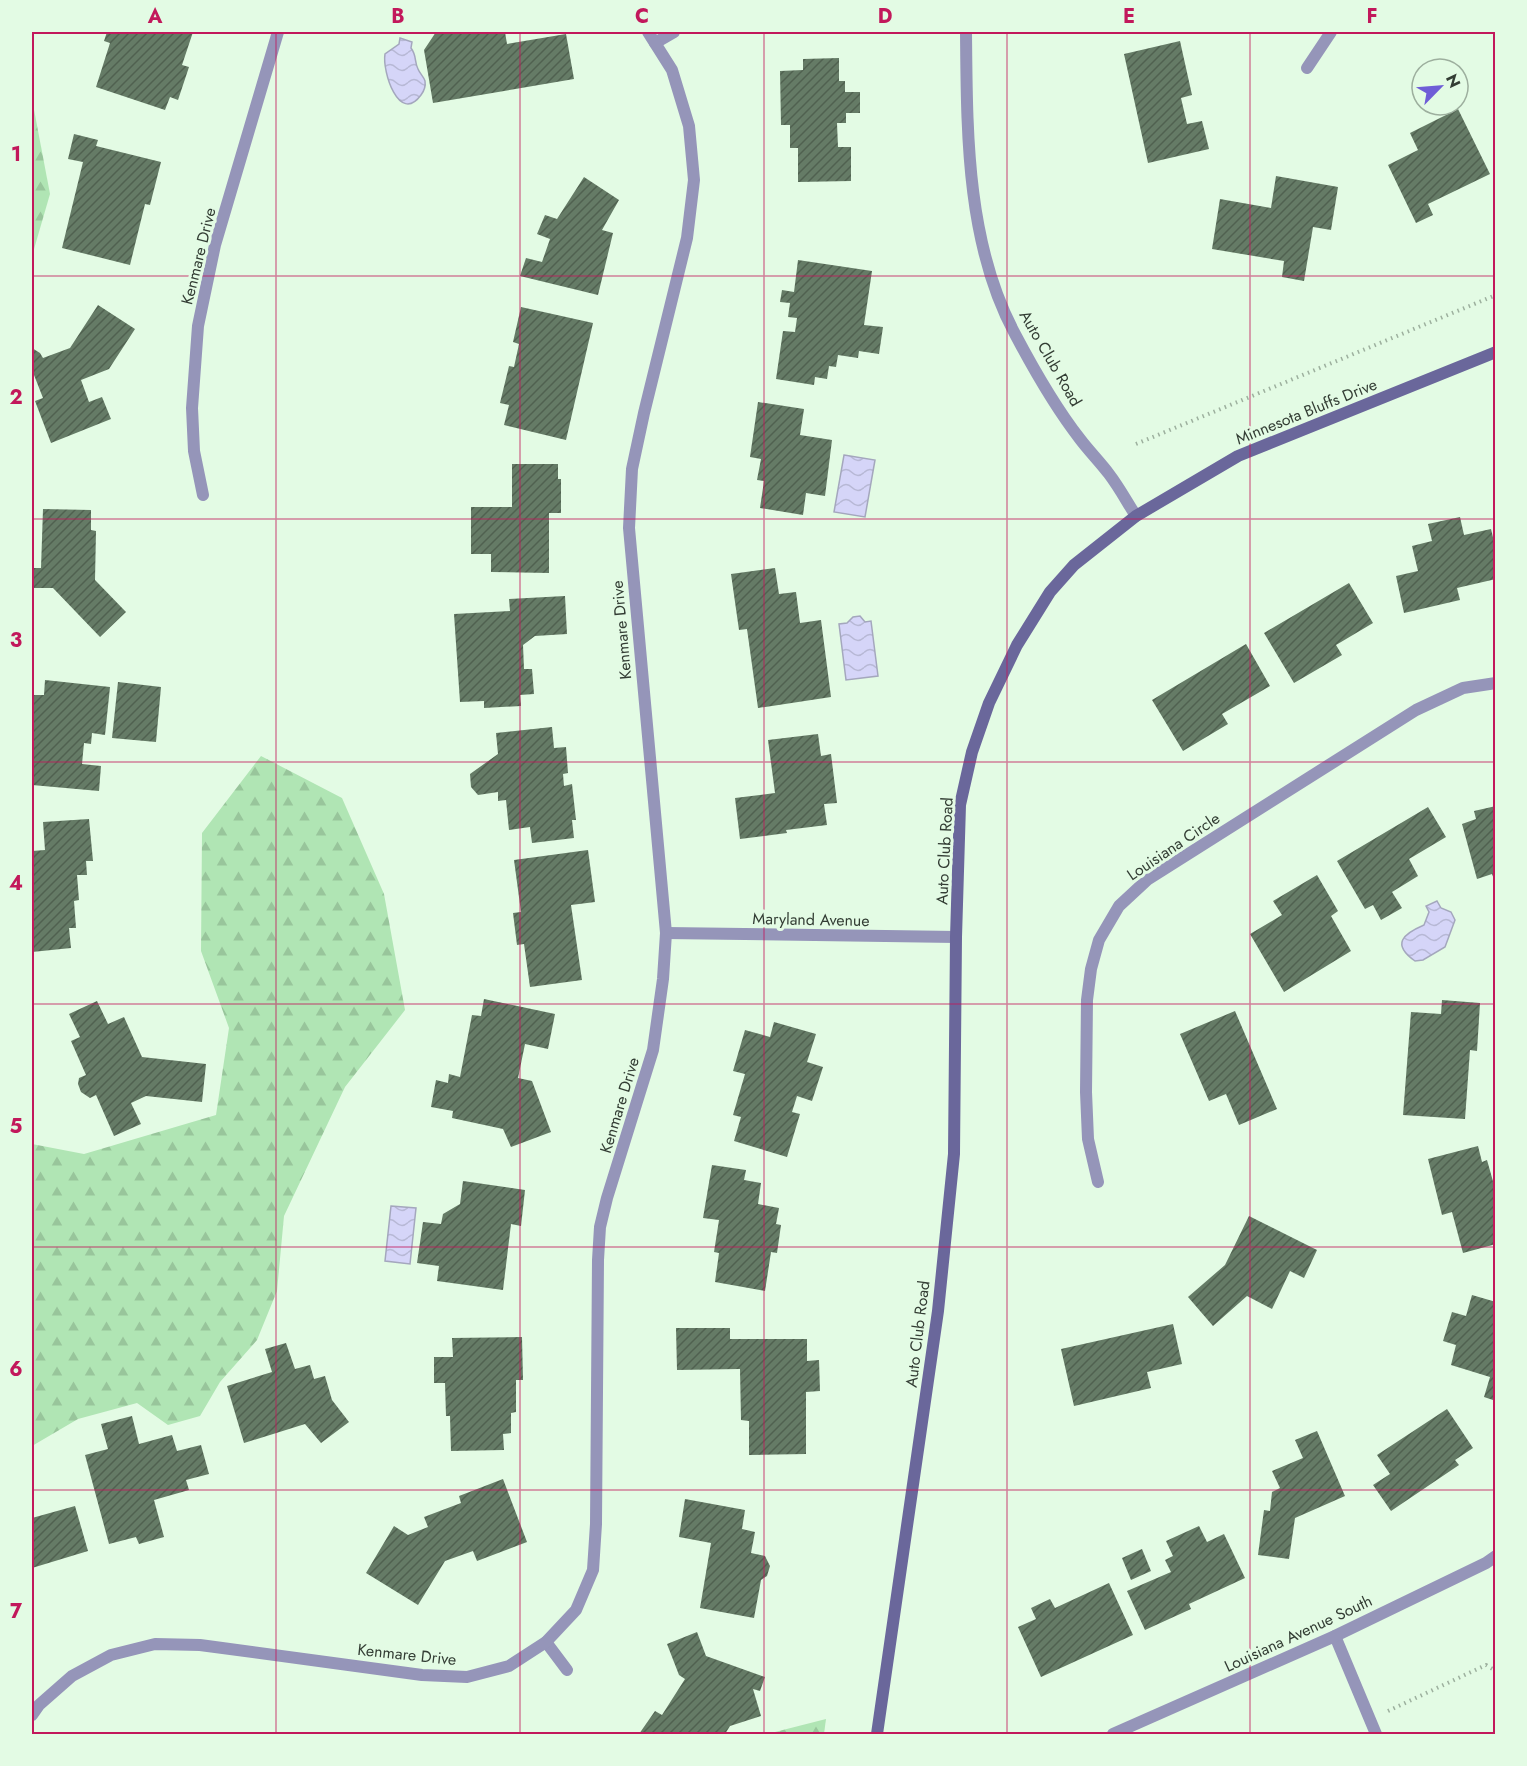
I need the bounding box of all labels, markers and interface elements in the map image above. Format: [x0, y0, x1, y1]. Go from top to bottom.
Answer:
text: A [147, 2, 163, 31]
text: B [391, 2, 405, 31]
text: C [635, 2, 649, 31]
text: D [878, 2, 892, 31]
text: E [1123, 2, 1135, 31]
text: F [1366, 2, 1378, 31]
north arrow [1410, 57, 1470, 117]
text: N [1440, 70, 1466, 91]
text: 1 [11, 140, 21, 169]
street label: Kenmare Drive [175, 205, 222, 307]
street label: Auto Club Road [1014, 306, 1087, 411]
street label: Minnesota Bluffs Drive [1232, 373, 1380, 450]
text: 2 [9, 383, 23, 412]
street label: Kenmare Drive [606, 580, 637, 680]
text: 3 [10, 626, 22, 655]
street label: Auto Club Road [930, 797, 959, 905]
street label: Louisiana Circle [1122, 807, 1224, 886]
text: 4 [9, 869, 23, 898]
street label: Maryland Avenue [752, 907, 870, 932]
street label: Kenmare Drive [594, 1054, 645, 1156]
text: 5 [10, 1112, 23, 1141]
street label: Auto Club Road [900, 1279, 935, 1389]
text: 6 [9, 1355, 23, 1384]
street label: Louisiana Avenue South [1221, 1589, 1376, 1678]
text: 7 [10, 1597, 23, 1626]
street label: Kenmare Drive [356, 1638, 457, 1671]

